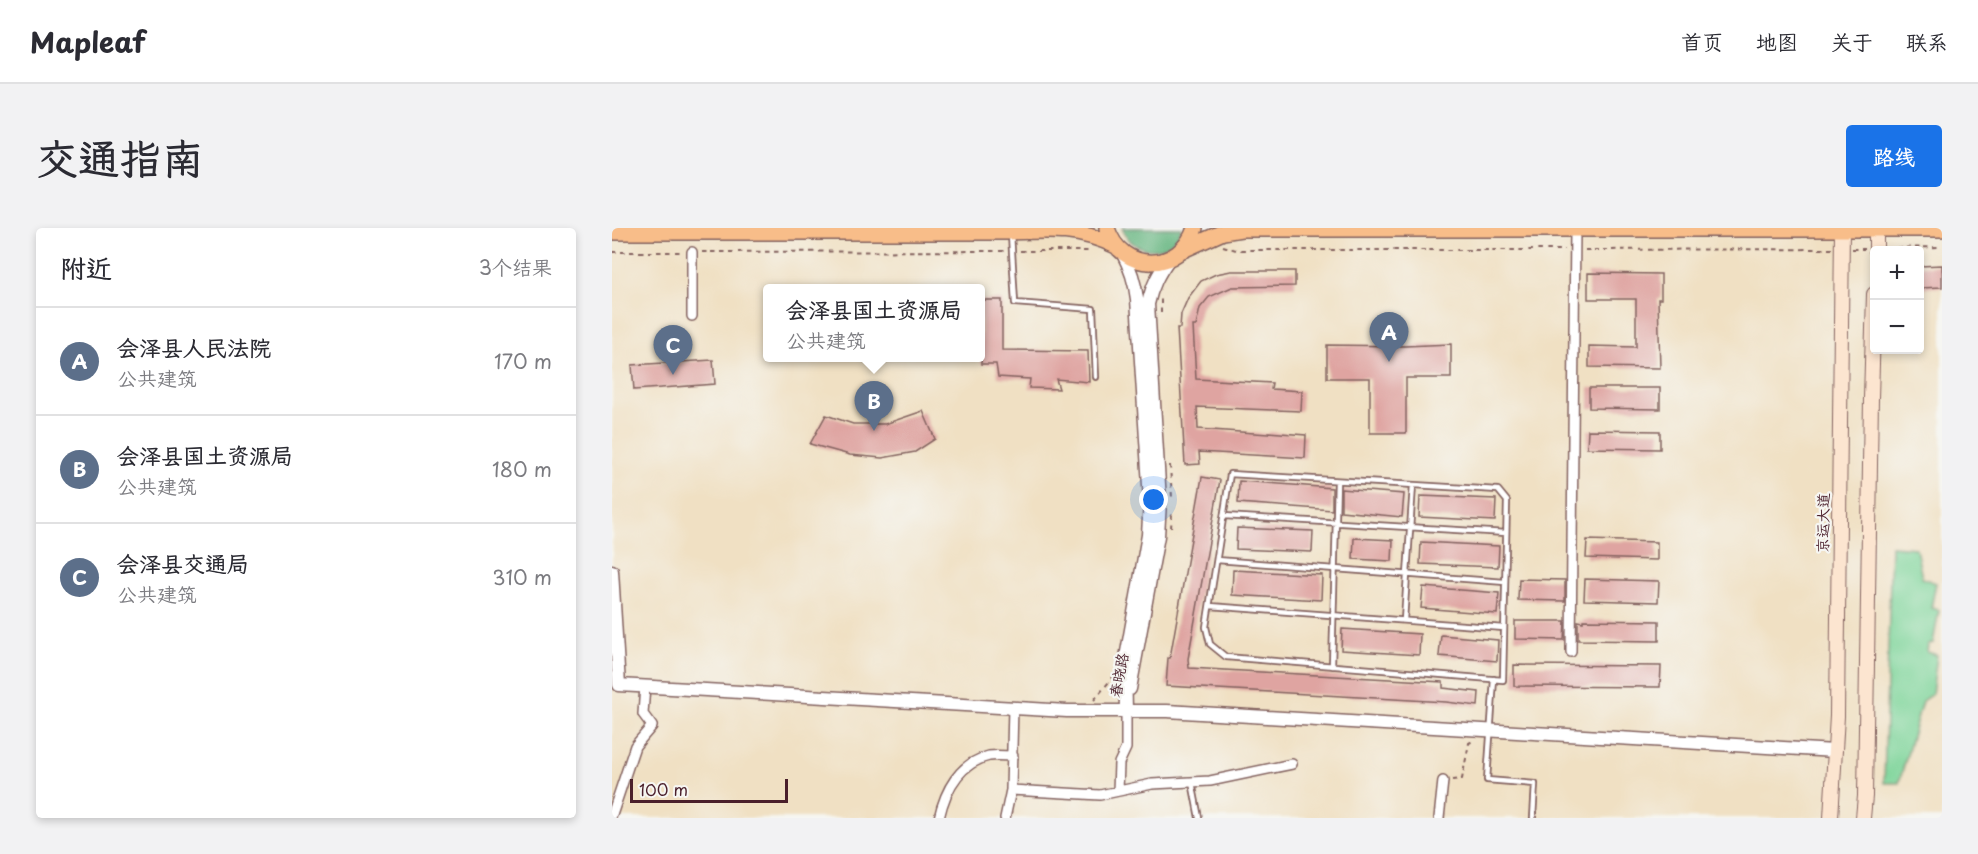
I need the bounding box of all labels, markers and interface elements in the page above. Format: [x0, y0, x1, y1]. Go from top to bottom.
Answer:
text: Mapleaf [30, 20, 146, 63]
text: 首页 [1681, 25, 1723, 57]
text: 地图 [1756, 25, 1798, 57]
text: 关于 [1831, 25, 1873, 57]
text: 联系 [1906, 25, 1948, 57]
text: 交通指南 [36, 125, 204, 188]
button: 路线 [1846, 125, 1942, 187]
map controls [1870, 246, 1924, 354]
button: + [1870, 246, 1924, 300]
text: 附近 [60, 248, 112, 287]
text: 3个结果 [479, 252, 552, 282]
popup [763, 284, 985, 362]
text: 会泽县国土资源局 [786, 292, 962, 325]
button: − [1870, 300, 1924, 354]
pin: A [1370, 312, 1408, 362]
text: 公共建筑 [786, 325, 866, 355]
pin: C [654, 326, 692, 375]
text: 会泽县人民法院 [117, 330, 271, 363]
text: A [72, 346, 87, 376]
text: 170 m [494, 346, 552, 376]
text: 公共建筑 [117, 363, 197, 393]
pin: B [854, 382, 894, 431]
text: 会泽县国土资源局 [117, 438, 293, 471]
text: B [73, 454, 86, 484]
text: 180 m [492, 454, 552, 484]
text: 公共建筑 [117, 471, 197, 501]
your location [1139, 485, 1168, 514]
street label: 京运大道 [1810, 493, 1834, 553]
text: 会泽县交通局 [117, 546, 249, 579]
text: C [72, 562, 87, 592]
text: 310 m [492, 562, 552, 592]
text: 公共建筑 [117, 579, 197, 609]
street label: 春晓路 [1103, 651, 1133, 699]
scale bar [630, 776, 788, 804]
text: 100 m [639, 777, 688, 801]

